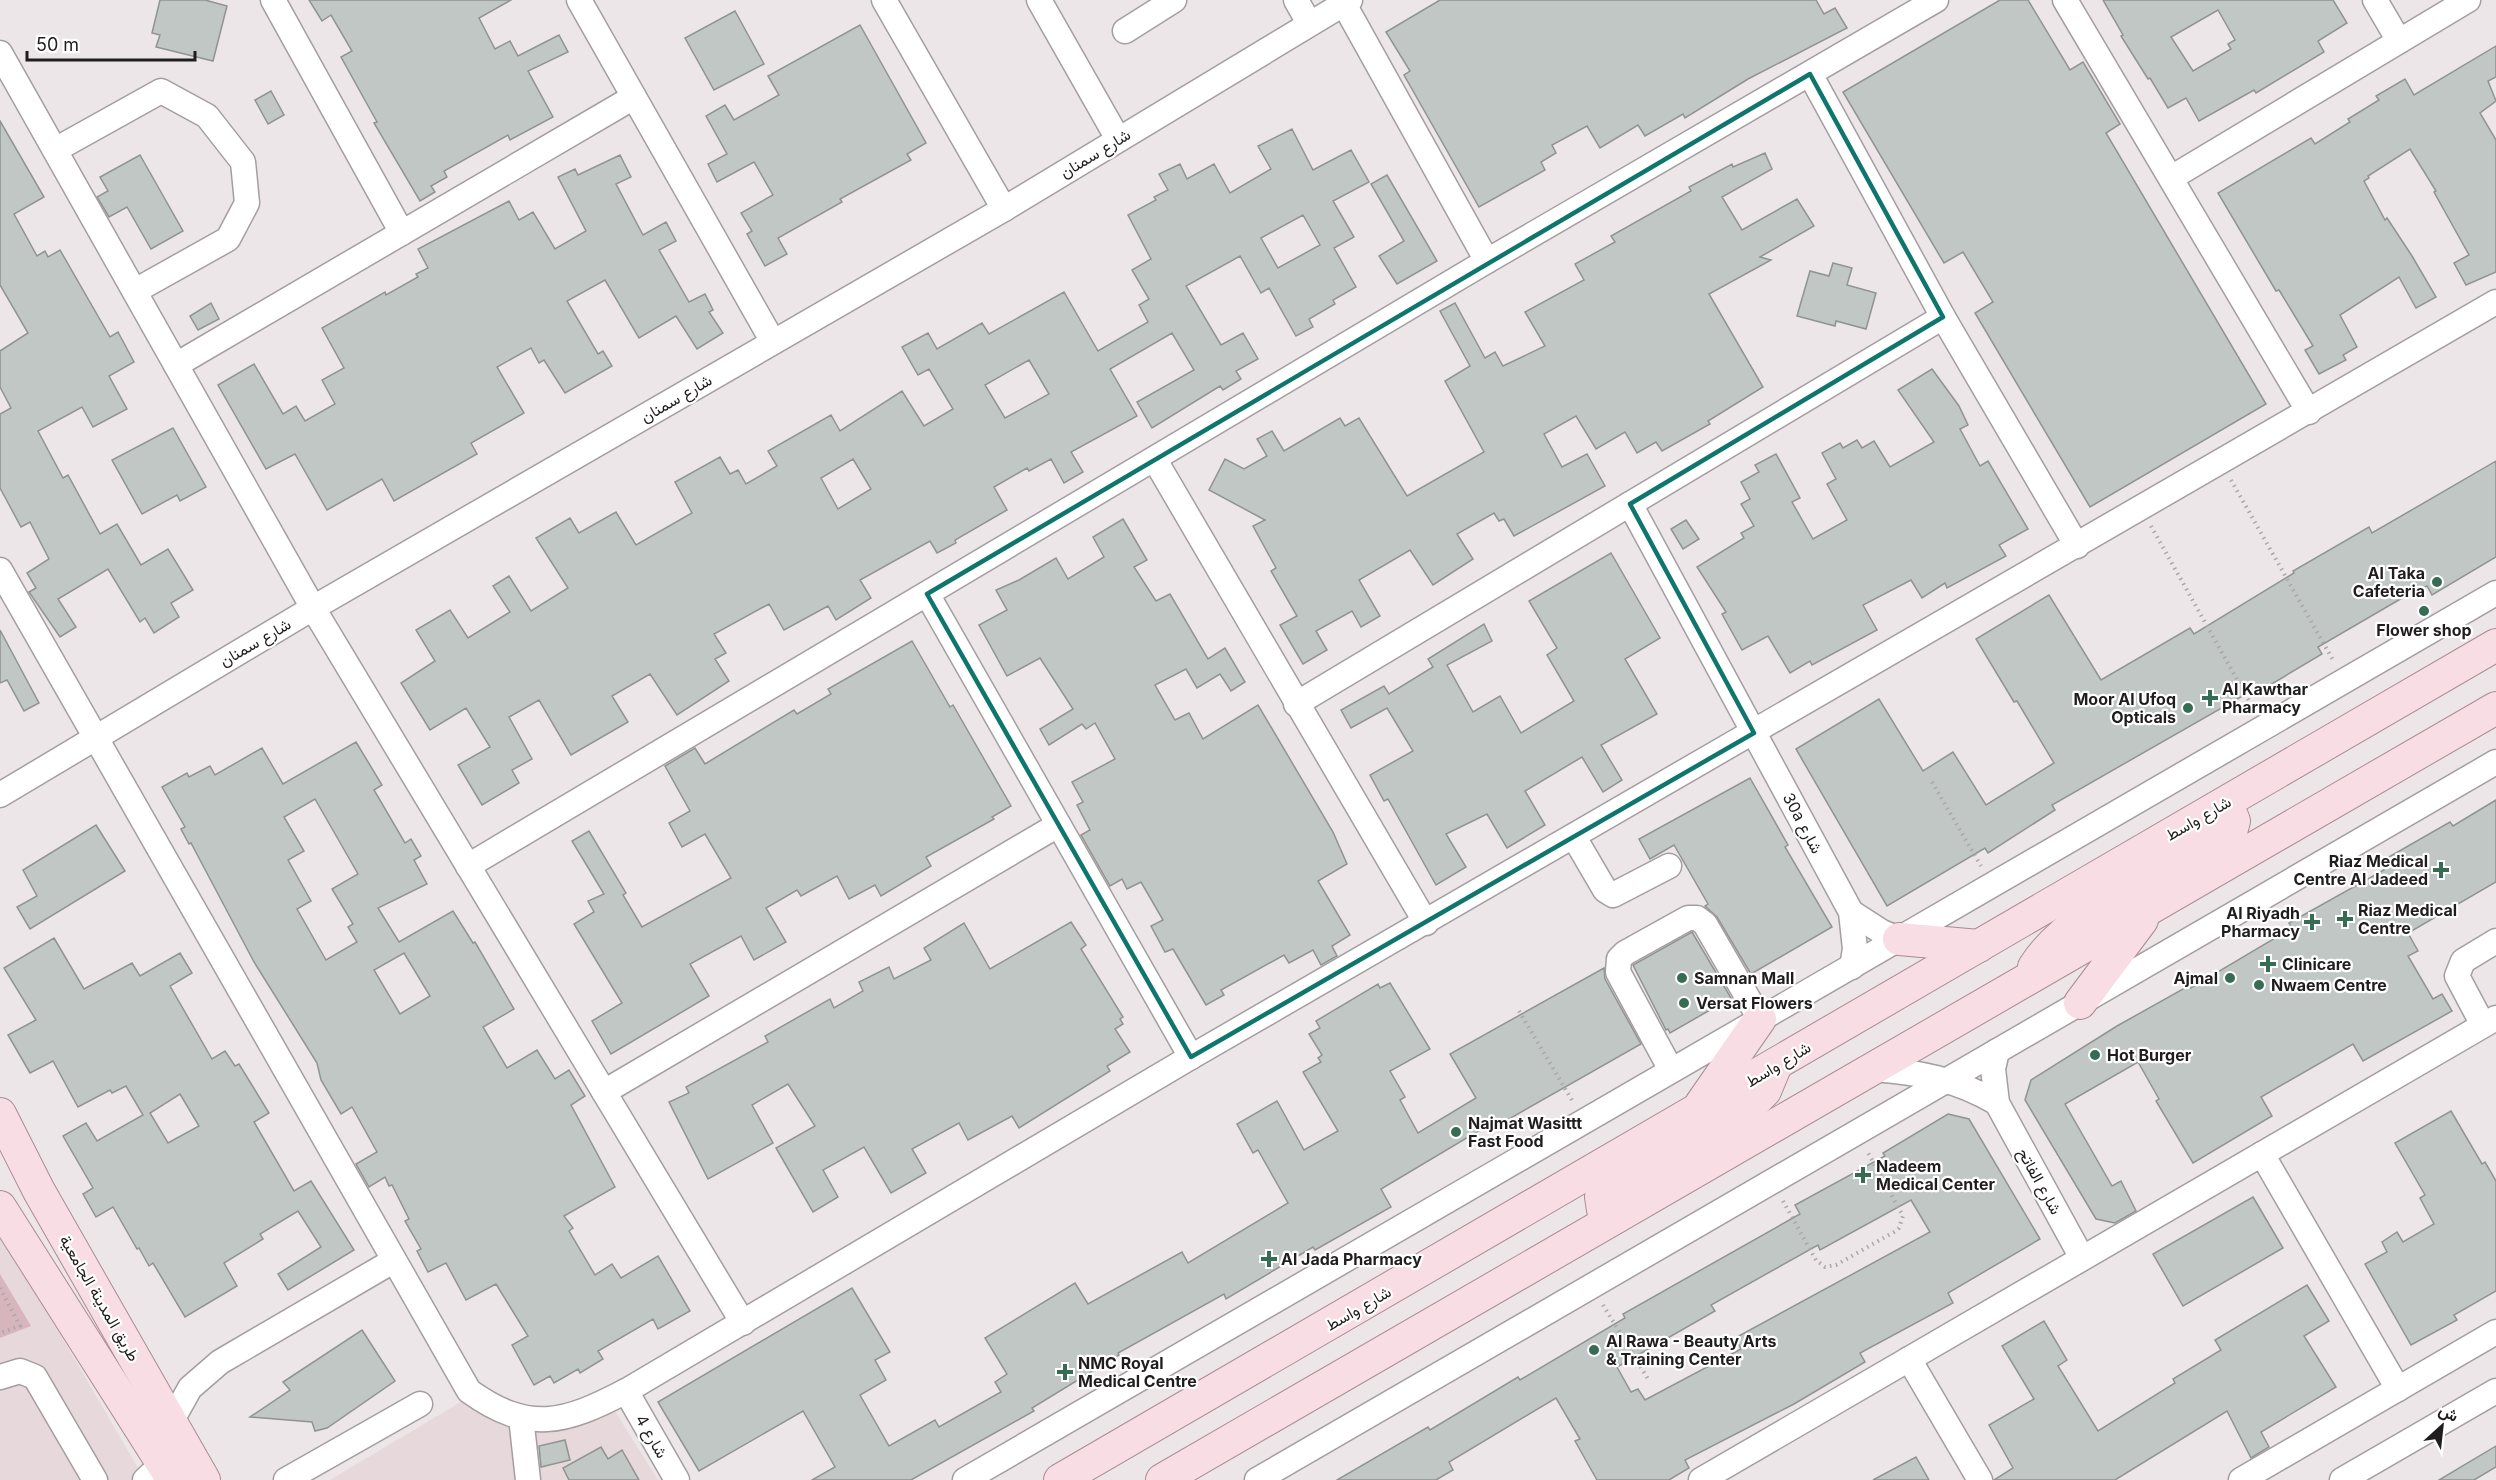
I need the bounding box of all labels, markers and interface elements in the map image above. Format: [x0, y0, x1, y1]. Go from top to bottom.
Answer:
scale bar [27, 24, 195, 62]
text: 50 m [36, 34, 79, 55]
street label: شارع سمنان [1056, 124, 1135, 184]
street label: شارع سمنان [637, 370, 716, 428]
place label: Al Taka Cafeteria [2353, 563, 2425, 601]
marker: Al Taka Cafeteria [2430, 575, 2444, 589]
marker: Flower shop [2417, 604, 2431, 618]
street label: شارع سمنان [216, 614, 295, 672]
place label: Flower shop [2376, 620, 2472, 640]
place label: Al Kawthar Pharmacy [2222, 679, 2309, 717]
place label: Moor Al Ufoq Opticals [2073, 689, 2176, 727]
marker: Al Kawthar Pharmacy [2203, 691, 2217, 705]
marker: Moor Al Ufoq Opticals [2181, 701, 2195, 715]
street label: 30a شارع [1777, 789, 1827, 858]
street label: شارع واسط [2162, 791, 2235, 846]
place label: Riaz Medical Centre Al Jadeed [2293, 851, 2428, 889]
marker: Riaz Medical Centre Al Jadeed [2432, 861, 2450, 879]
place label: Riaz Medical Centre [2358, 900, 2457, 938]
place label: Al Riyadh Pharmacy [2221, 903, 2300, 941]
marker: Riaz Medical Centre [2336, 910, 2354, 928]
marker: Al Riyadh Pharmacy [2305, 915, 2319, 929]
place label: Clinicare [2282, 954, 2351, 974]
marker: Clinicare [2259, 955, 2277, 973]
place label: Samnan Mall [1694, 968, 1794, 988]
place label: Ajmal [2173, 968, 2218, 988]
marker: Samnan Mall [1675, 971, 1689, 985]
marker: Ajmal [2223, 971, 2237, 985]
place label: Nwaem Centre [2271, 975, 2387, 995]
marker: Nwaem Centre [2252, 978, 2266, 992]
place label: Versat Flowers [1696, 993, 1813, 1013]
marker: Versat Flowers [1677, 996, 1691, 1010]
street label: شارع واسط [1742, 1037, 1815, 1093]
place label: Hot Burger [2107, 1045, 2192, 1065]
marker: Hot Burger [2088, 1048, 2102, 1062]
place label: Najmat Wasittt Fast Food [1468, 1113, 1582, 1151]
marker: Najmat Wasittt Fast Food [1449, 1125, 1463, 1139]
street label: شارع الفاتح [2012, 1144, 2066, 1219]
place label: Nadeem Medical Center [1876, 1156, 1995, 1194]
marker: Nadeem Medical Center [1854, 1166, 1872, 1184]
street label: طريق المدينة الجامعية [55, 1231, 144, 1365]
place label: Al Jada Pharmacy [1281, 1249, 1422, 1269]
marker: Al Jada Pharmacy [1262, 1252, 1276, 1266]
street label: شارع واسط [1322, 1281, 1395, 1336]
place label: Al Rawa - Beauty Arts & Training Center [1606, 1331, 1776, 1369]
marker: Al Rawa - Beauty Arts & Training Center [1587, 1343, 1601, 1357]
place label: NMC Royal Medical Centre [1078, 1353, 1197, 1391]
marker: NMC Royal Medical Centre [1056, 1363, 1074, 1381]
north arrow [2412, 1396, 2472, 1456]
text: ش [2436, 1399, 2462, 1426]
street label: شارع 4 [630, 1411, 672, 1462]

